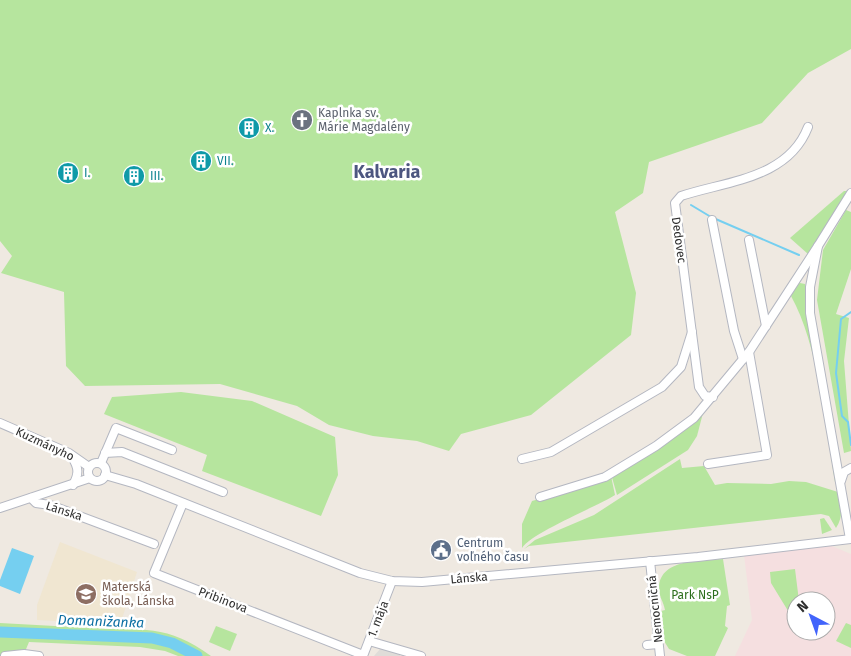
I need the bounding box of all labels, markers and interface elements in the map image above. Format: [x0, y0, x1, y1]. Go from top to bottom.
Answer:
place label: Kaplnka sv. Márie Magdalény [318, 106, 410, 134]
church icon: Kaplnka sv. Márie Magdalény [290, 108, 314, 132]
building icon: X. [237, 116, 261, 140]
place label: X. [265, 121, 274, 135]
building icon: VII. [189, 149, 213, 173]
place label: VII. [217, 154, 234, 168]
building icon: I. [56, 161, 80, 185]
district label: Kalvaria [354, 161, 421, 183]
building icon: III. [122, 164, 146, 188]
place label: I. [84, 166, 91, 180]
place label: III. [150, 169, 164, 183]
street label: Dedovec [669, 216, 689, 264]
street label: Kuzmányho [14, 424, 76, 464]
street label: Lánska [44, 499, 84, 523]
place label: Centrum voľného času [457, 536, 529, 564]
public building icon: Centrum voľného času [429, 538, 453, 562]
street label: Lánska [450, 569, 488, 587]
street label: Nemocničná [645, 575, 665, 643]
place label: Materská škola, Lánska [102, 580, 174, 608]
school or university icon: Materská škola, Lánska [74, 582, 98, 606]
street label: Pribinova [196, 584, 250, 616]
park label: Park NsP [671, 588, 719, 602]
north arrow [786, 591, 836, 641]
text: N [794, 597, 812, 616]
street label: 1. mája [365, 599, 391, 639]
water label: Domanižanka [57, 611, 145, 632]

